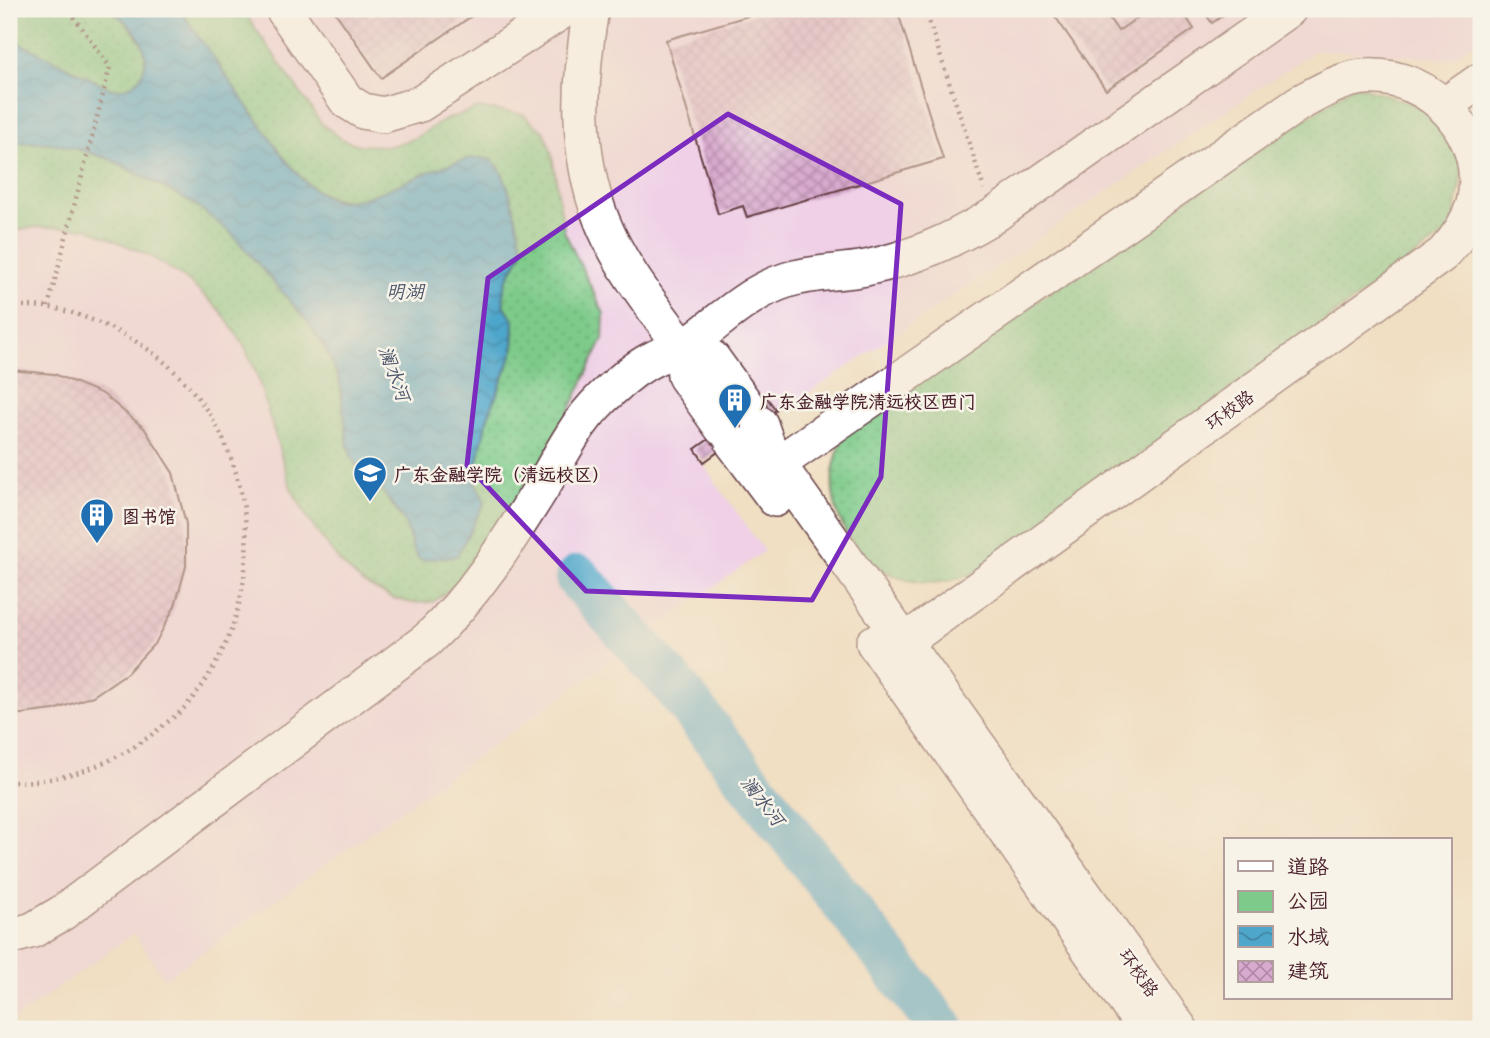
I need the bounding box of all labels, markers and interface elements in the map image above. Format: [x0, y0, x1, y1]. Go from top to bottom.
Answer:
water label: 明湖 [386, 276, 426, 304]
water label: 澜水河 [373, 341, 420, 407]
building icon: 广东金融学院清远校区西门 [716, 381, 754, 430]
street label: 环校路 [1199, 382, 1259, 436]
place label: 广东金融学院清远校区西门 [760, 387, 976, 414]
school or university icon: 广东金融学院（清远校区） [351, 454, 389, 503]
place label: 广东金融学院（清远校区） [394, 460, 610, 487]
building icon: 图书馆 [78, 496, 116, 545]
place label: 图书馆 [122, 502, 176, 529]
water label: 澜水河 [735, 769, 794, 833]
legend [1224, 838, 1452, 1000]
text: 道路 [1287, 849, 1329, 881]
text: 公园 [1287, 883, 1329, 915]
text: 水域 [1287, 919, 1329, 951]
street label: 环校路 [1113, 942, 1167, 1002]
text: 建筑 [1287, 953, 1329, 985]

